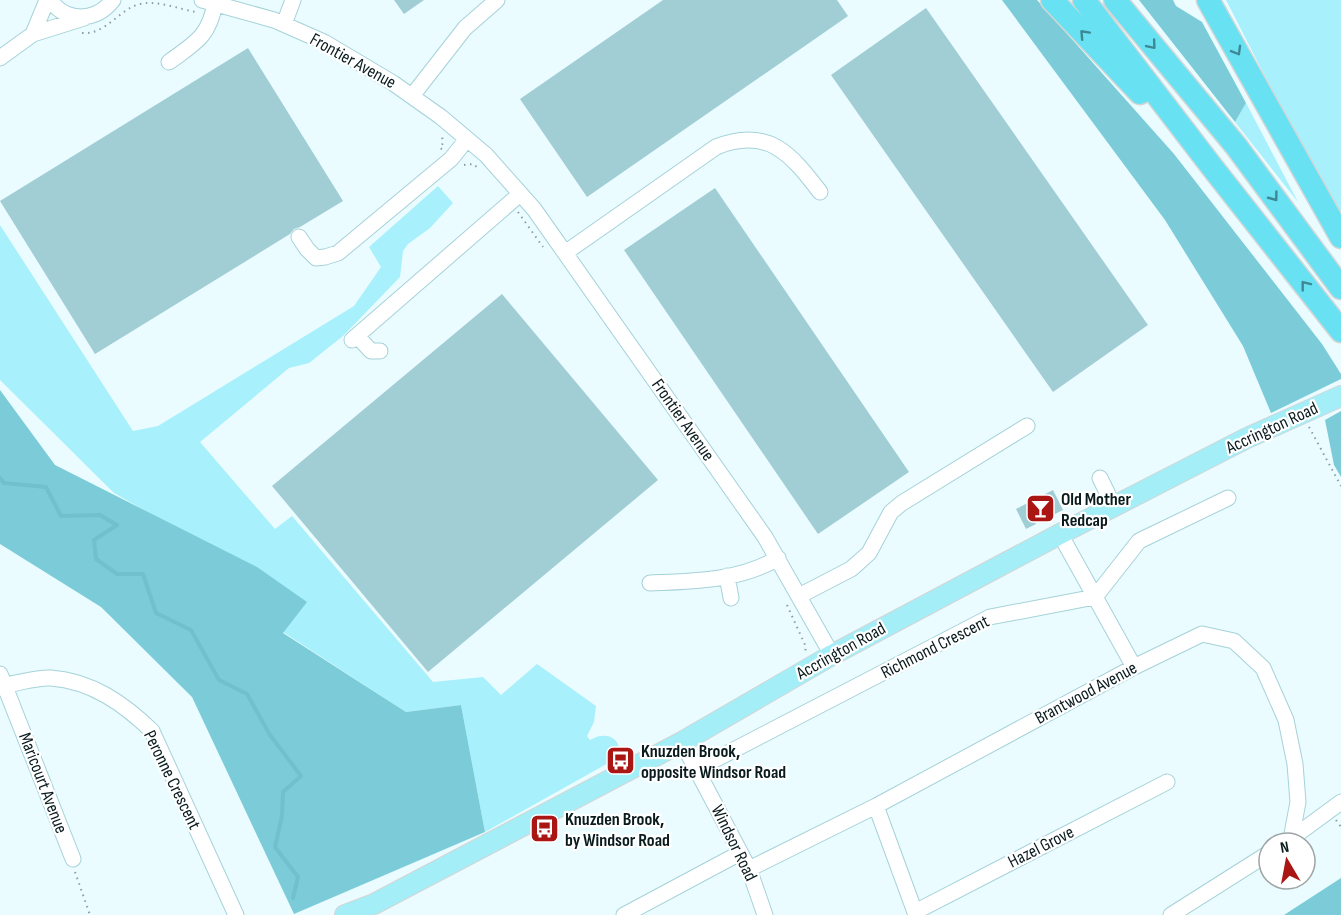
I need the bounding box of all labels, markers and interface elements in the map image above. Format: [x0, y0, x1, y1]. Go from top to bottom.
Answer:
street label: Frontier Avenue [306, 29, 400, 93]
one-way arrow [1080, 31, 1091, 41]
one-way arrow [1145, 38, 1156, 49]
one-way arrow [1230, 45, 1241, 55]
one-way arrow [1267, 191, 1278, 202]
one-way arrow [1301, 280, 1312, 291]
street label: Frontier Avenue [647, 375, 719, 465]
street label: Accrington Road [1222, 398, 1321, 459]
place label: Old Mother Redcap [1061, 489, 1132, 531]
bar icon: Old Mother Redcap [1024, 493, 1056, 525]
street label: Richmond Crescent [877, 610, 993, 683]
street label: Accrington Road [792, 618, 889, 685]
street label: Brantwood Avenue [1031, 657, 1141, 729]
street label: Peronne Crescent [139, 727, 205, 833]
street label: Maricourt Avenue [14, 730, 72, 836]
place label: Knuzden Brook, opposite Windsor Road [641, 741, 786, 783]
bus stop icon: Knuzden Brook, opposite Windsor Road [604, 745, 636, 777]
street label: Windsor Road [707, 801, 761, 885]
place label: Knuzden Brook, by Windsor Road [565, 809, 670, 851]
bus stop icon: Knuzden Brook, by Windsor Road [528, 813, 560, 845]
street label: Hazel Grove [1005, 822, 1077, 872]
north arrow [1257, 831, 1317, 891]
text: N [1279, 838, 1291, 858]

